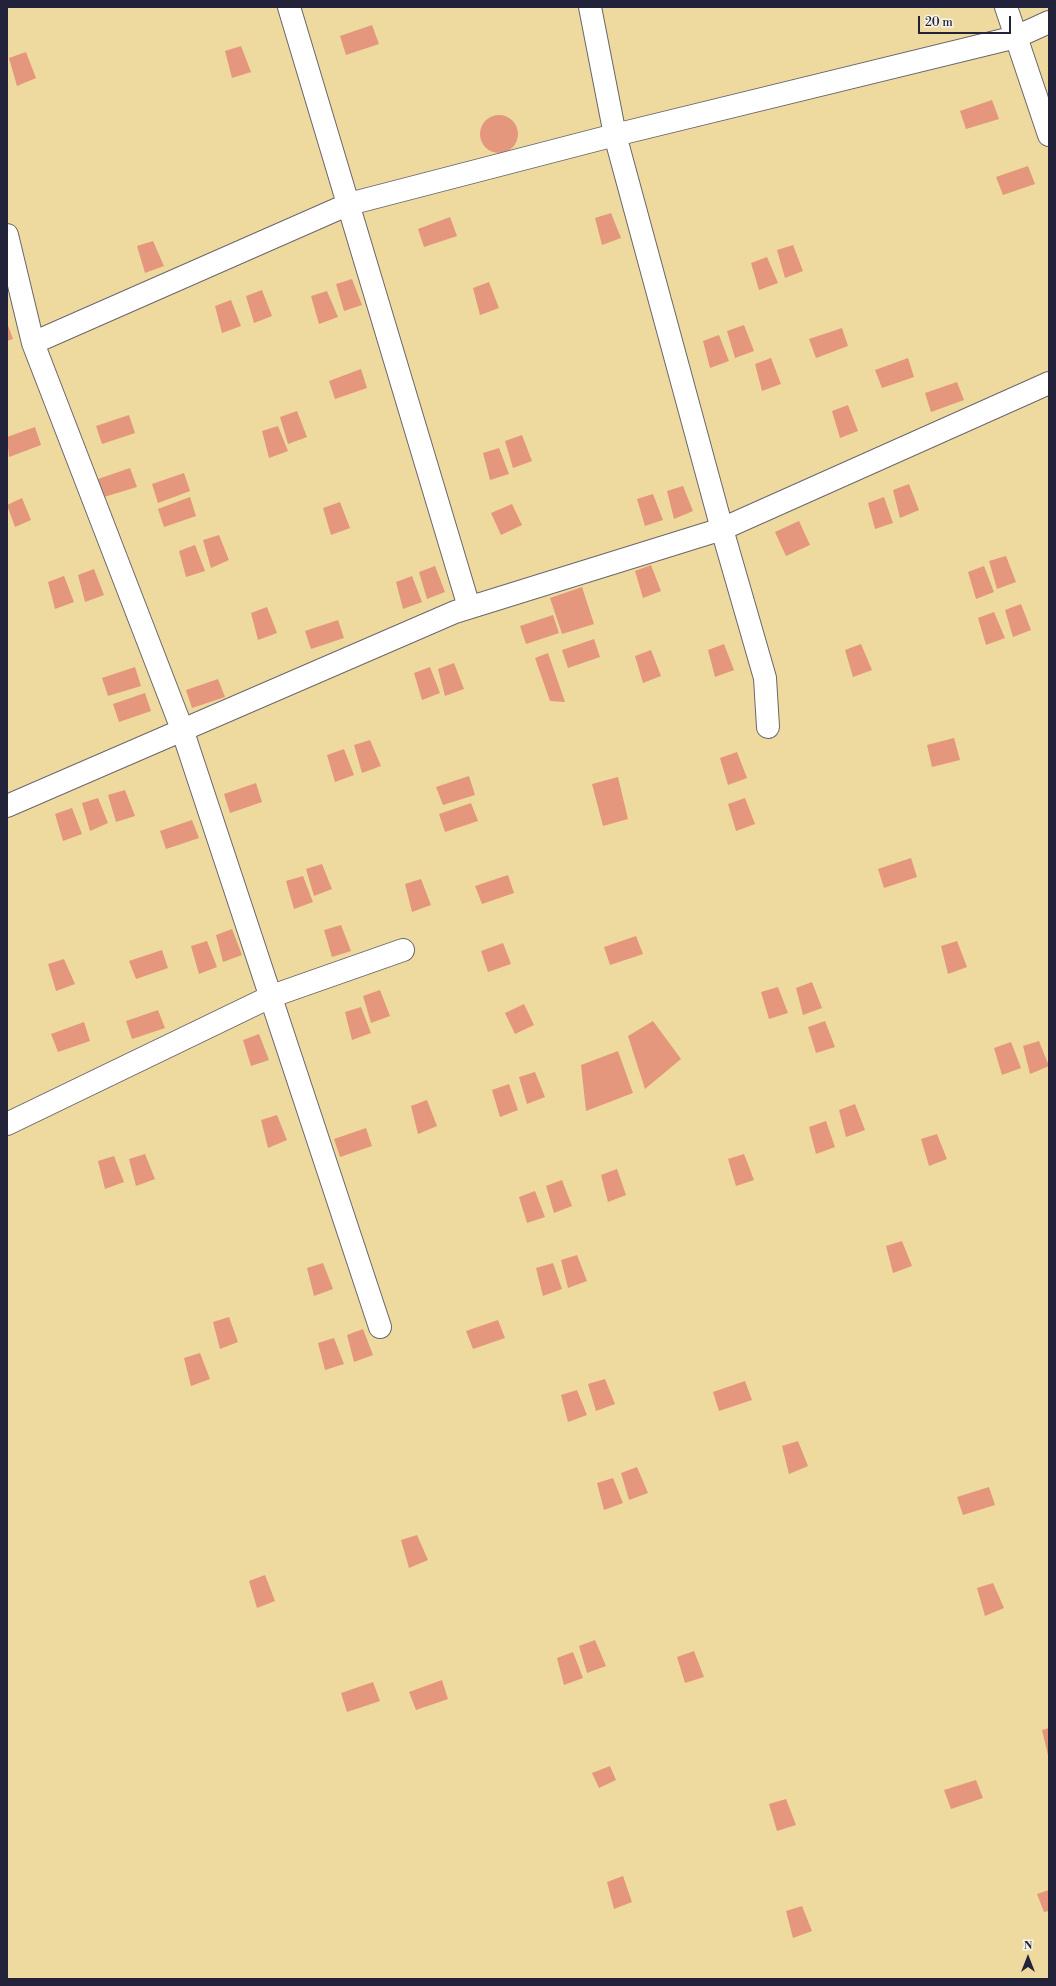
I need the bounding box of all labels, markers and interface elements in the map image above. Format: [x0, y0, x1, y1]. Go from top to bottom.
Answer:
scale bar [920, 8, 1013, 34]
text: 20 m [925, 15, 953, 30]
north arrow [1008, 1938, 1048, 1978]
text: N [1024, 1939, 1032, 1953]

